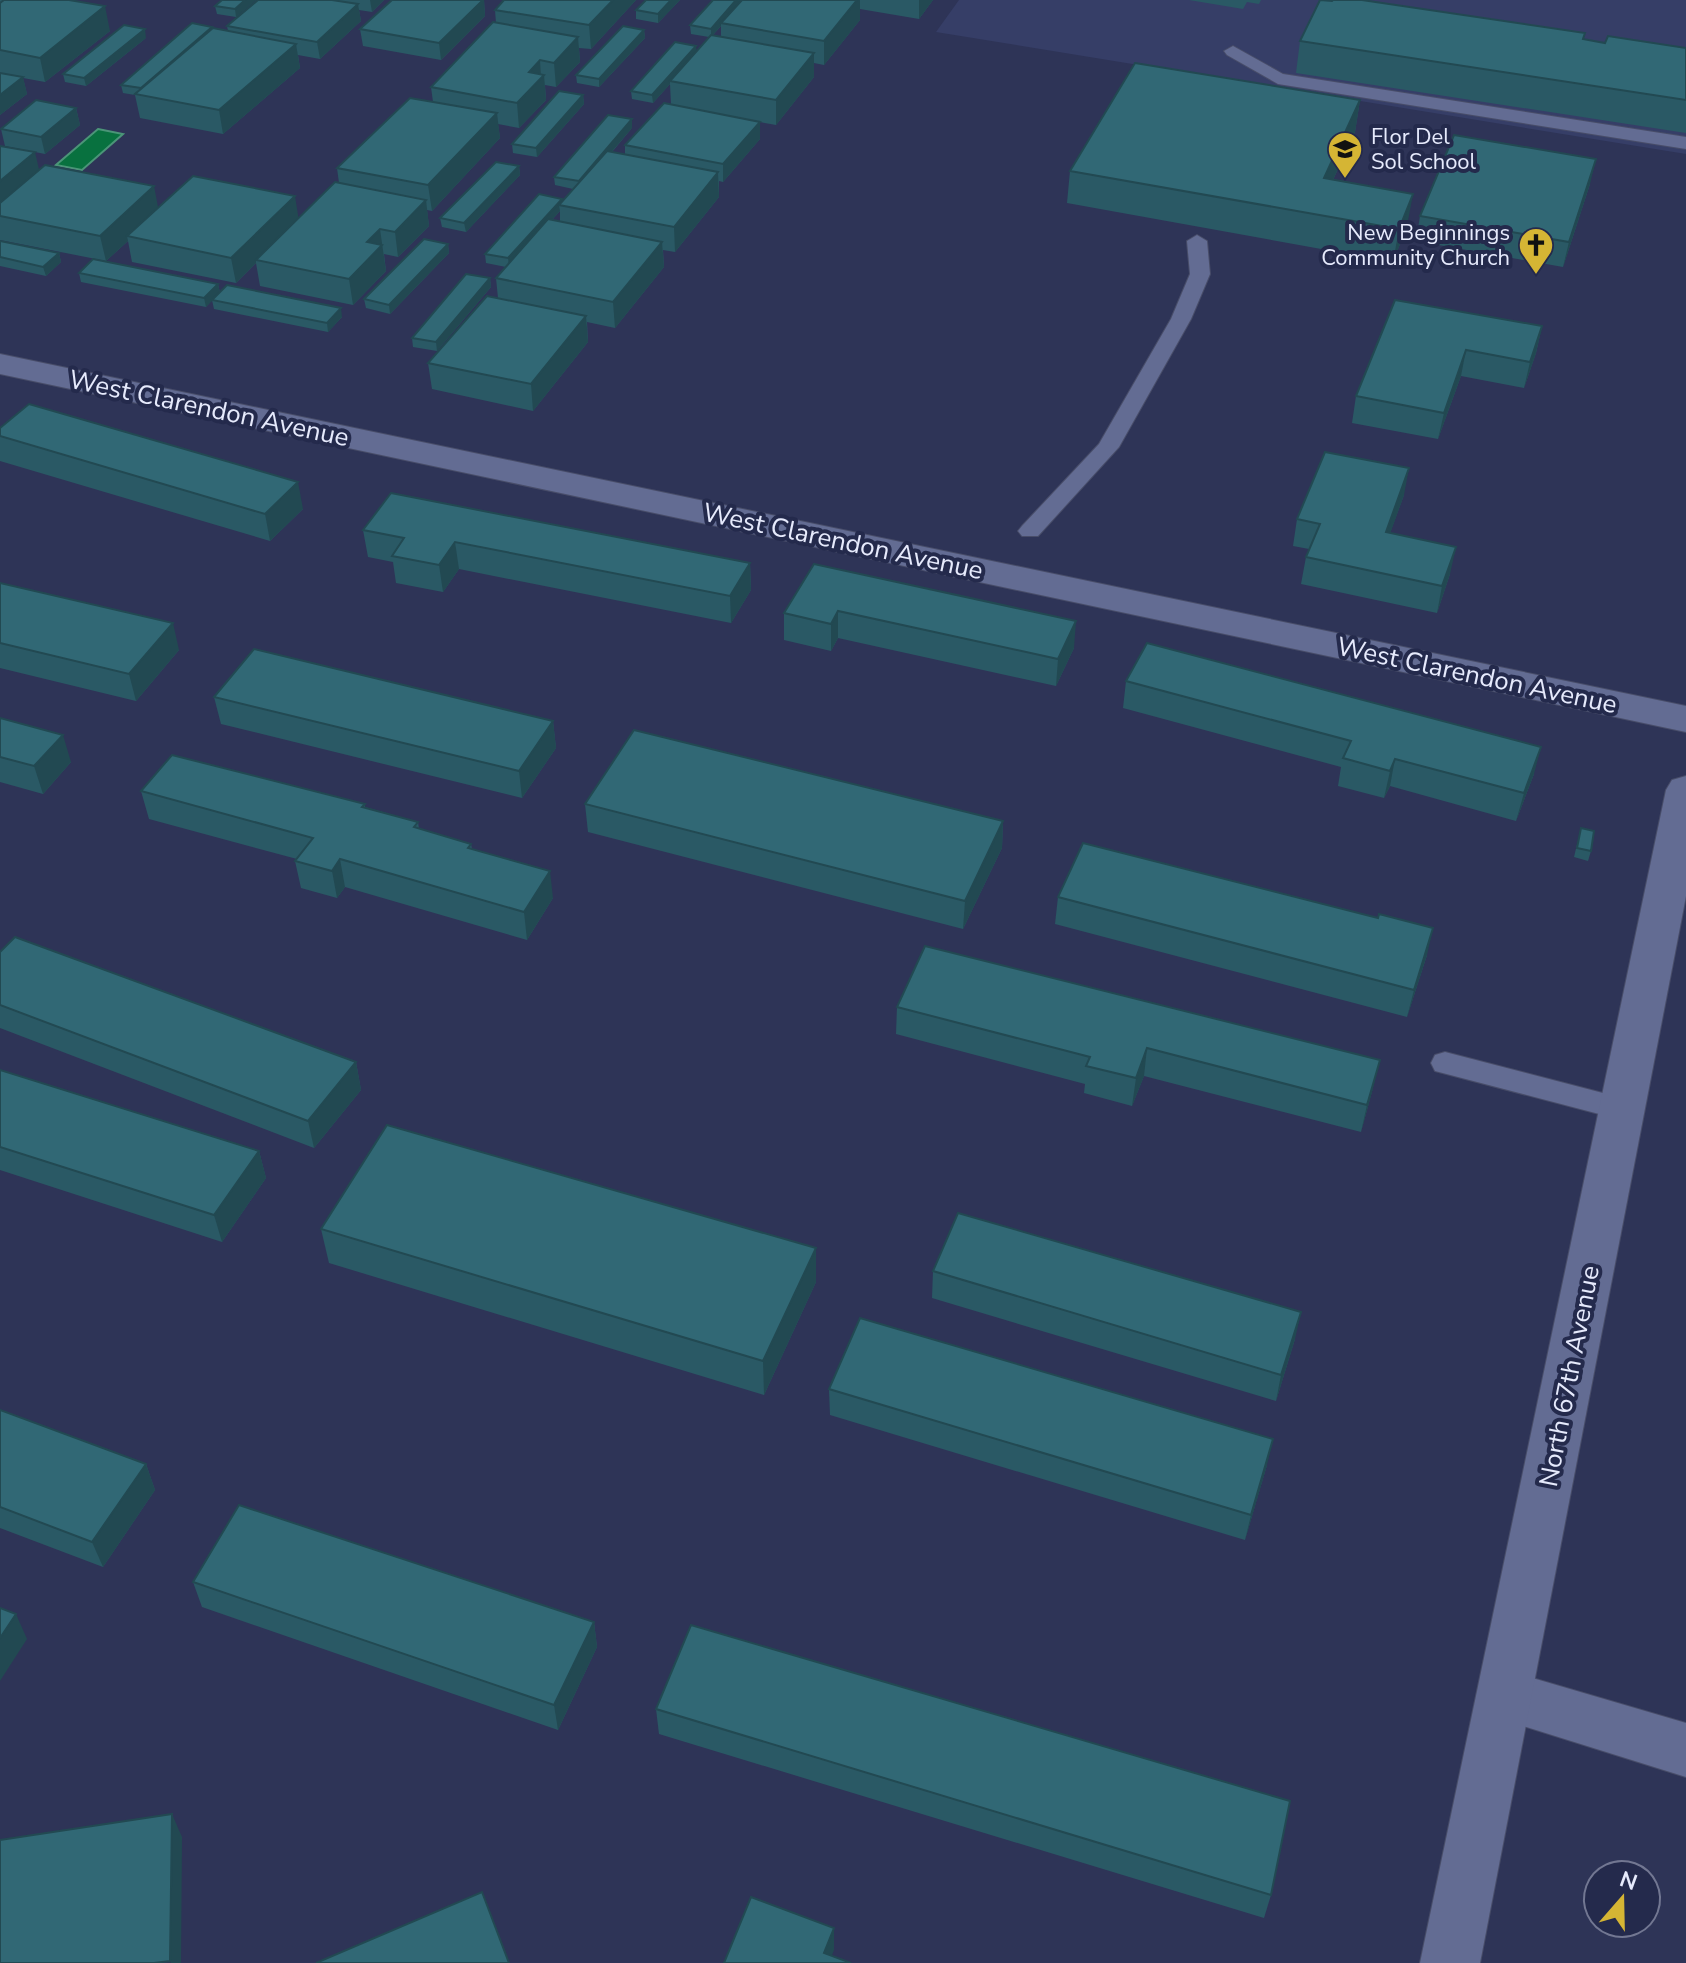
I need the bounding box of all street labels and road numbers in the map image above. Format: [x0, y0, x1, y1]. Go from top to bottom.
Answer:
street label: West Clarendon Avenue [66, 362, 352, 455]
street label: West Clarendon Avenue [700, 495, 986, 588]
street label: West Clarendon Avenue [1334, 629, 1620, 722]
street label: North 67th Avenue [1531, 1263, 1608, 1490]

